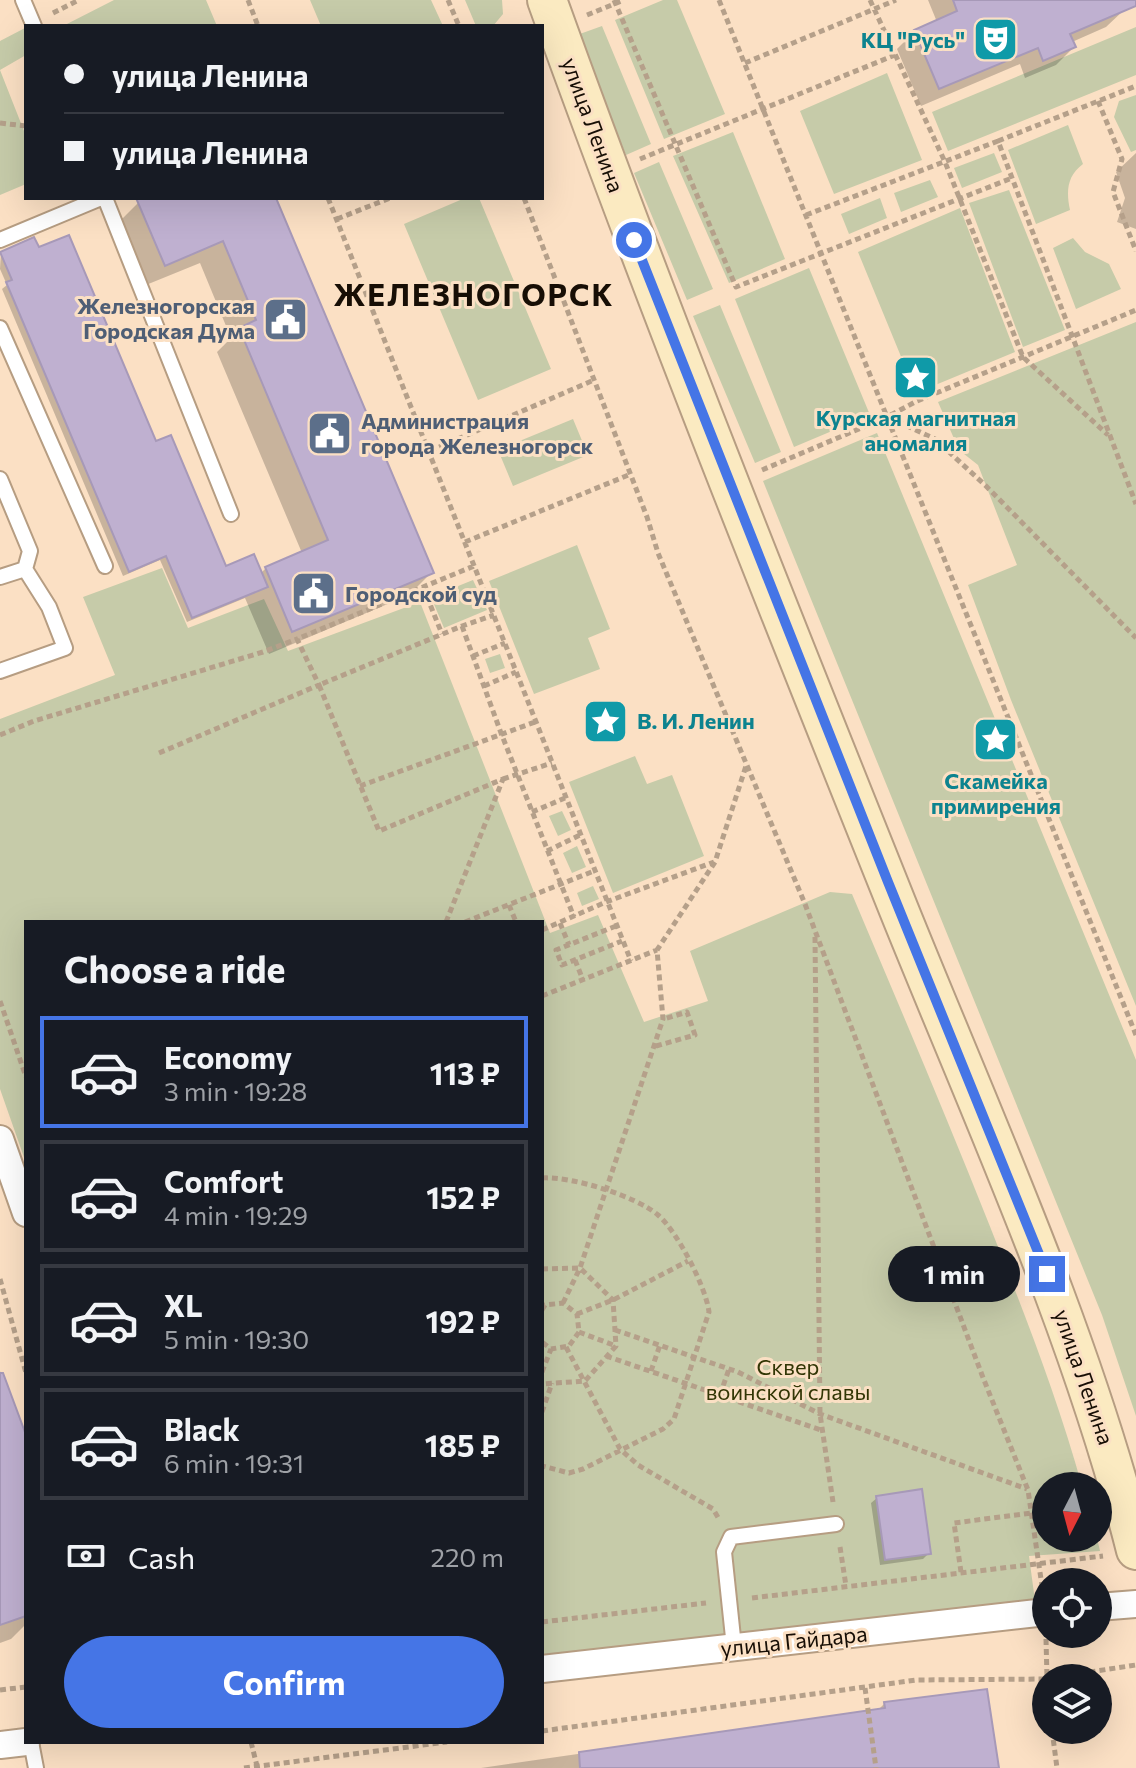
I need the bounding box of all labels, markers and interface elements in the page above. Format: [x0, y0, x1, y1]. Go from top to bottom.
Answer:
theatre icon: КЦ "Русь" [972, 16, 1020, 64]
place label: КЦ "Русь" [861, 26, 965, 53]
street label: улица Ленина [557, 54, 630, 196]
text: улица Ленина [112, 56, 308, 93]
text: улица Ленина [112, 133, 308, 170]
route start [616, 222, 652, 258]
district label: ЖЕЛЕЗНОГОРСК [333, 275, 615, 312]
place label: Железногорская Городская Дума [77, 292, 255, 344]
public building icon: Железногорская Городская Дума [262, 295, 310, 343]
place icon: Курская магнитная аномалия [892, 353, 940, 401]
place label: Курская магнитная аномалия [816, 404, 1016, 456]
place label: Администрация города Железногорск [361, 407, 594, 459]
public building icon: Администрация города Железногорск [306, 410, 354, 458]
public building icon: Городской суд [290, 570, 338, 618]
place label: Городской суд [345, 580, 497, 607]
place icon: В. И. Ленин [582, 697, 630, 745]
place label: В. И. Ленин [637, 707, 755, 734]
place icon: Скамейка примирения [972, 716, 1020, 764]
place label: Скамейка примирения [931, 767, 1061, 819]
text: Choose a ride [64, 946, 285, 990]
icon: car [68, 1036, 140, 1108]
text: Economy [164, 1038, 292, 1075]
text: 113 ₽ [430, 1054, 500, 1091]
text: 3 min · 19:28 [164, 1075, 307, 1106]
icon: car [68, 1160, 140, 1232]
text: Comfort [164, 1162, 283, 1199]
text: 152 ₽ [426, 1178, 500, 1215]
text: 4 min · 19:29 [164, 1199, 308, 1230]
callout: 1 min [887, 1246, 1019, 1302]
route end [1029, 1256, 1065, 1292]
text: 1 min [923, 1258, 985, 1289]
icon: car [68, 1284, 140, 1356]
text: XL [164, 1286, 203, 1323]
text: 192 ₽ [426, 1302, 500, 1339]
street label: улица Ленина [1049, 1305, 1120, 1448]
text: 5 min · 19:30 [164, 1323, 309, 1354]
park label: Сквер воинской славы [706, 1353, 870, 1405]
icon: car [68, 1408, 140, 1480]
text: Black [164, 1410, 240, 1447]
text: 185 ₽ [425, 1426, 500, 1463]
text: 6 min · 19:31 [164, 1447, 304, 1478]
north arrow [1032, 1472, 1112, 1552]
map controls [1032, 1472, 1112, 1744]
icon: cash [64, 1534, 108, 1578]
text: Cash [128, 1538, 195, 1575]
text: 220 m [431, 1541, 504, 1572]
button: locate [1032, 1568, 1112, 1648]
street label: улица Гайдара [719, 1619, 869, 1662]
button: Confirm [64, 1636, 504, 1728]
button: layers [1032, 1664, 1112, 1744]

